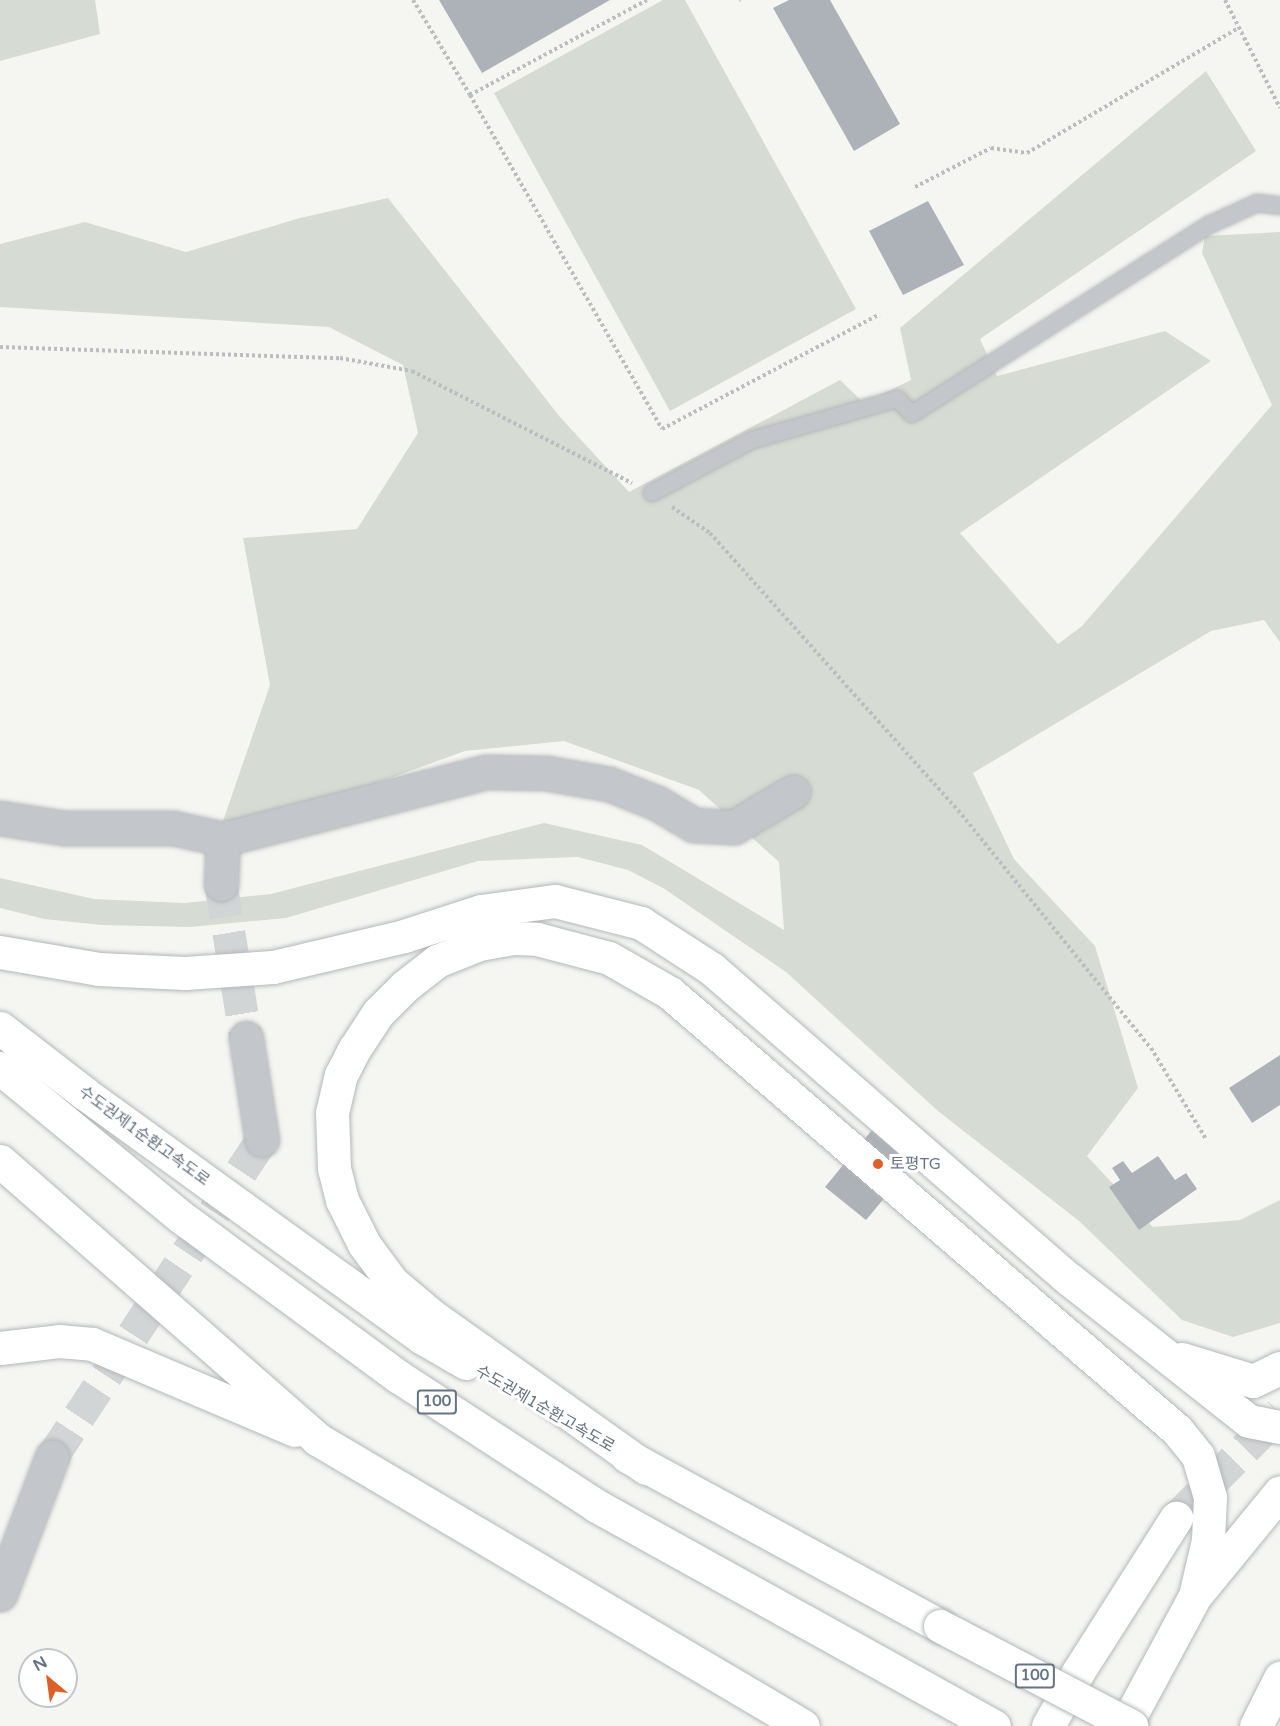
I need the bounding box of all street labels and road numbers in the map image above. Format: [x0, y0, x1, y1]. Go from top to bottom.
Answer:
street label: 수도권제1순환고속도로 [75, 1082, 213, 1190]
street label: 수도권제1순환고속도로 [472, 1361, 618, 1457]
road number: 100 [416, 1390, 458, 1414]
road number: 100 [1014, 1664, 1056, 1688]

